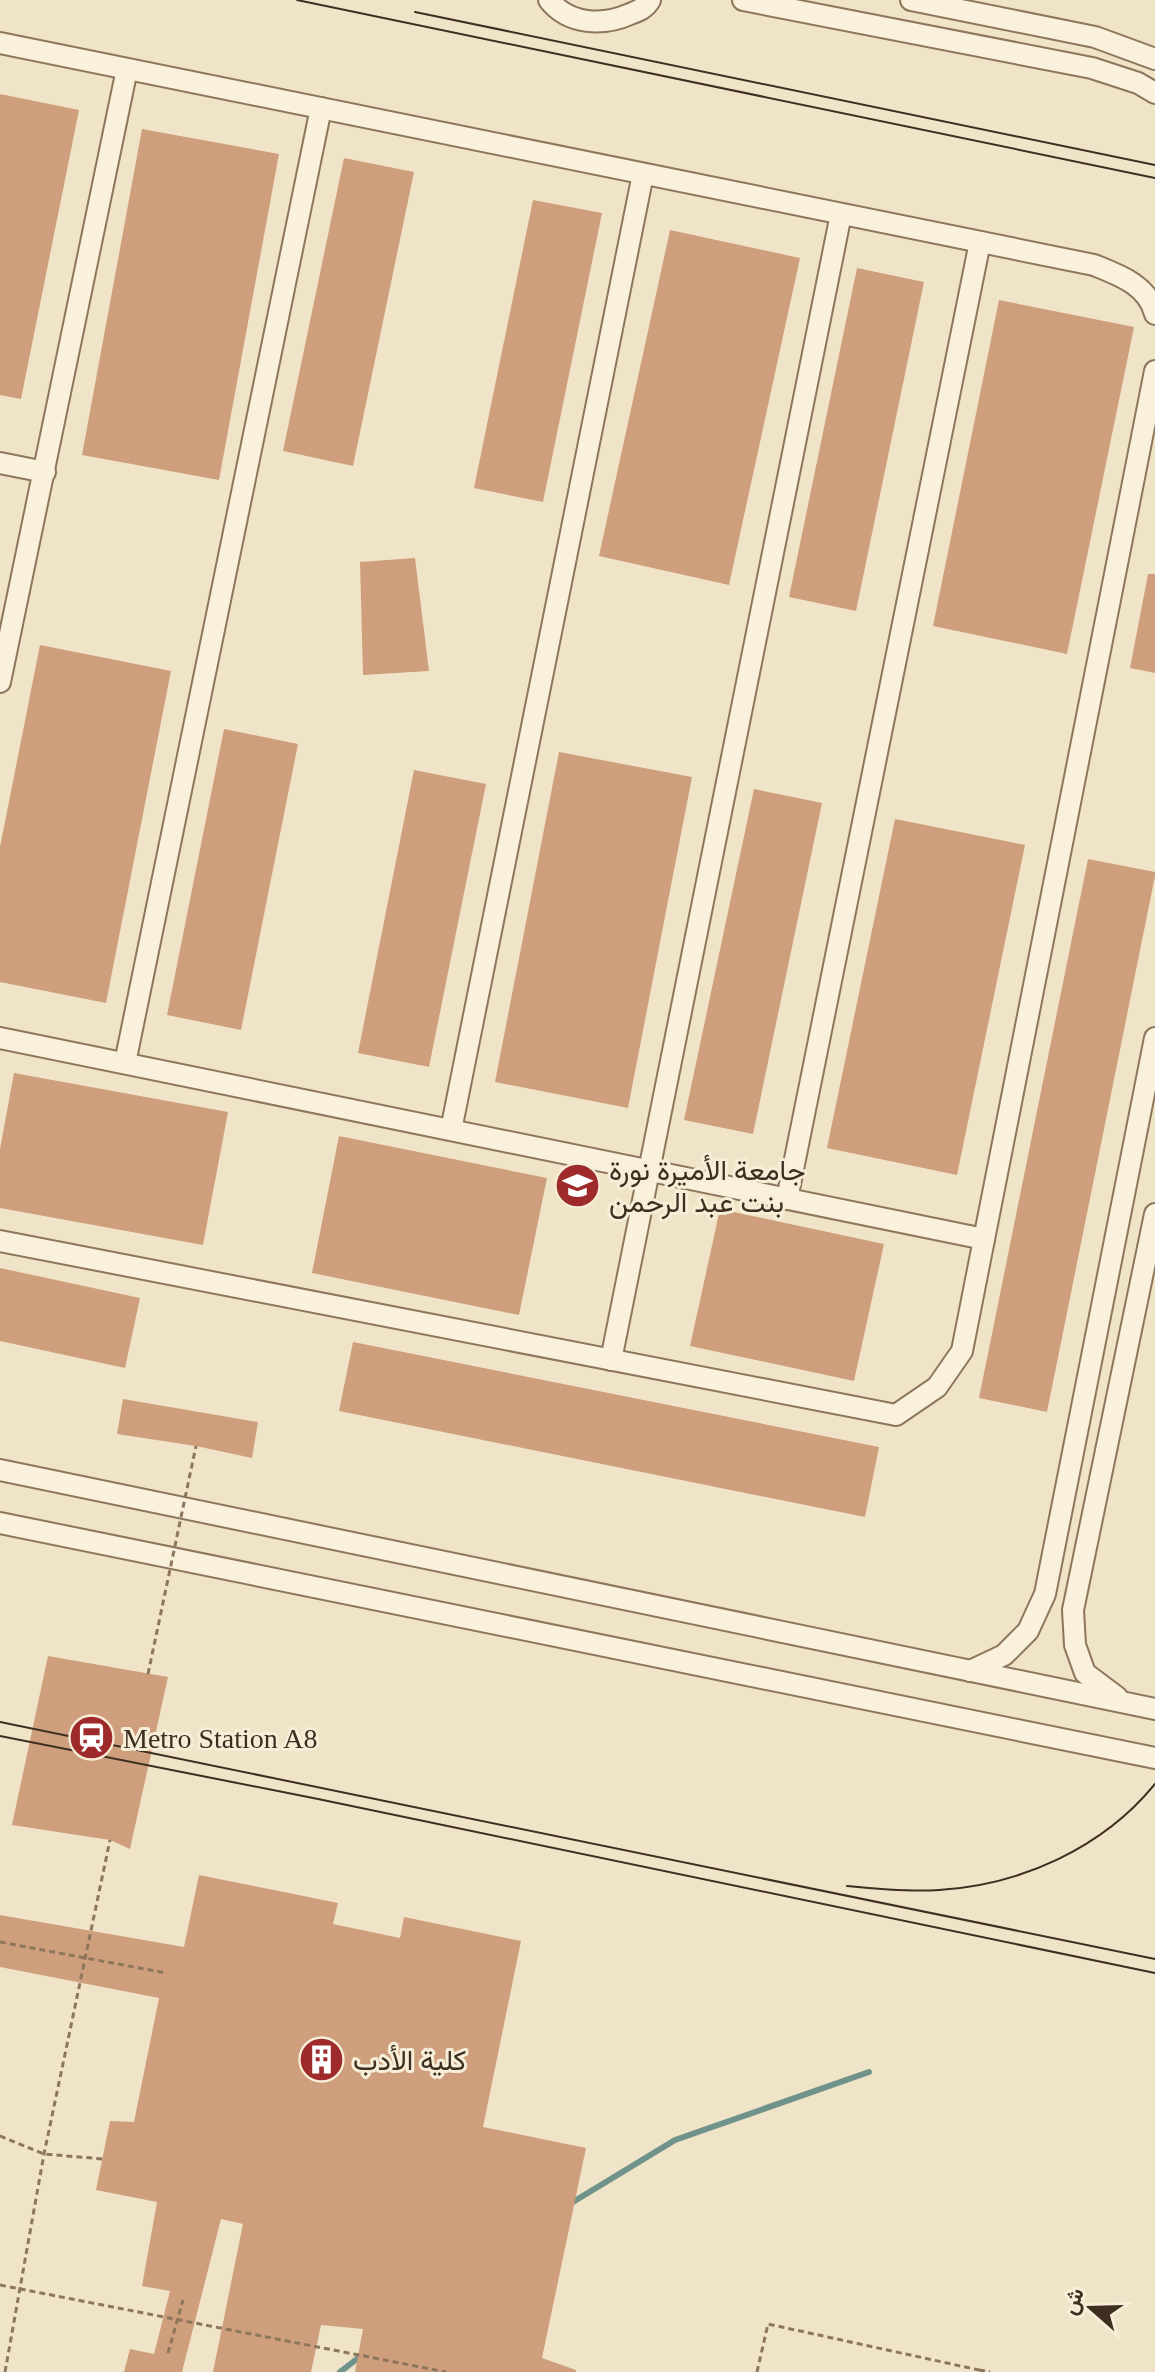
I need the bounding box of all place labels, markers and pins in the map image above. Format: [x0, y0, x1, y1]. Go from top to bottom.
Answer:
place label: جامعة الأميرة نورة بنت عبد الرحمن [609, 1154, 806, 1220]
school or university icon: جامعة الأميرة نورة بنت عبد الرحمن [554, 1162, 602, 1210]
station icon: Metro Station A8 [68, 1714, 116, 1762]
place label: Metro Station A8 [123, 1723, 317, 1754]
building icon: كلية الأدب [298, 2036, 346, 2084]
place label: كلية الأدب [353, 2044, 466, 2077]

